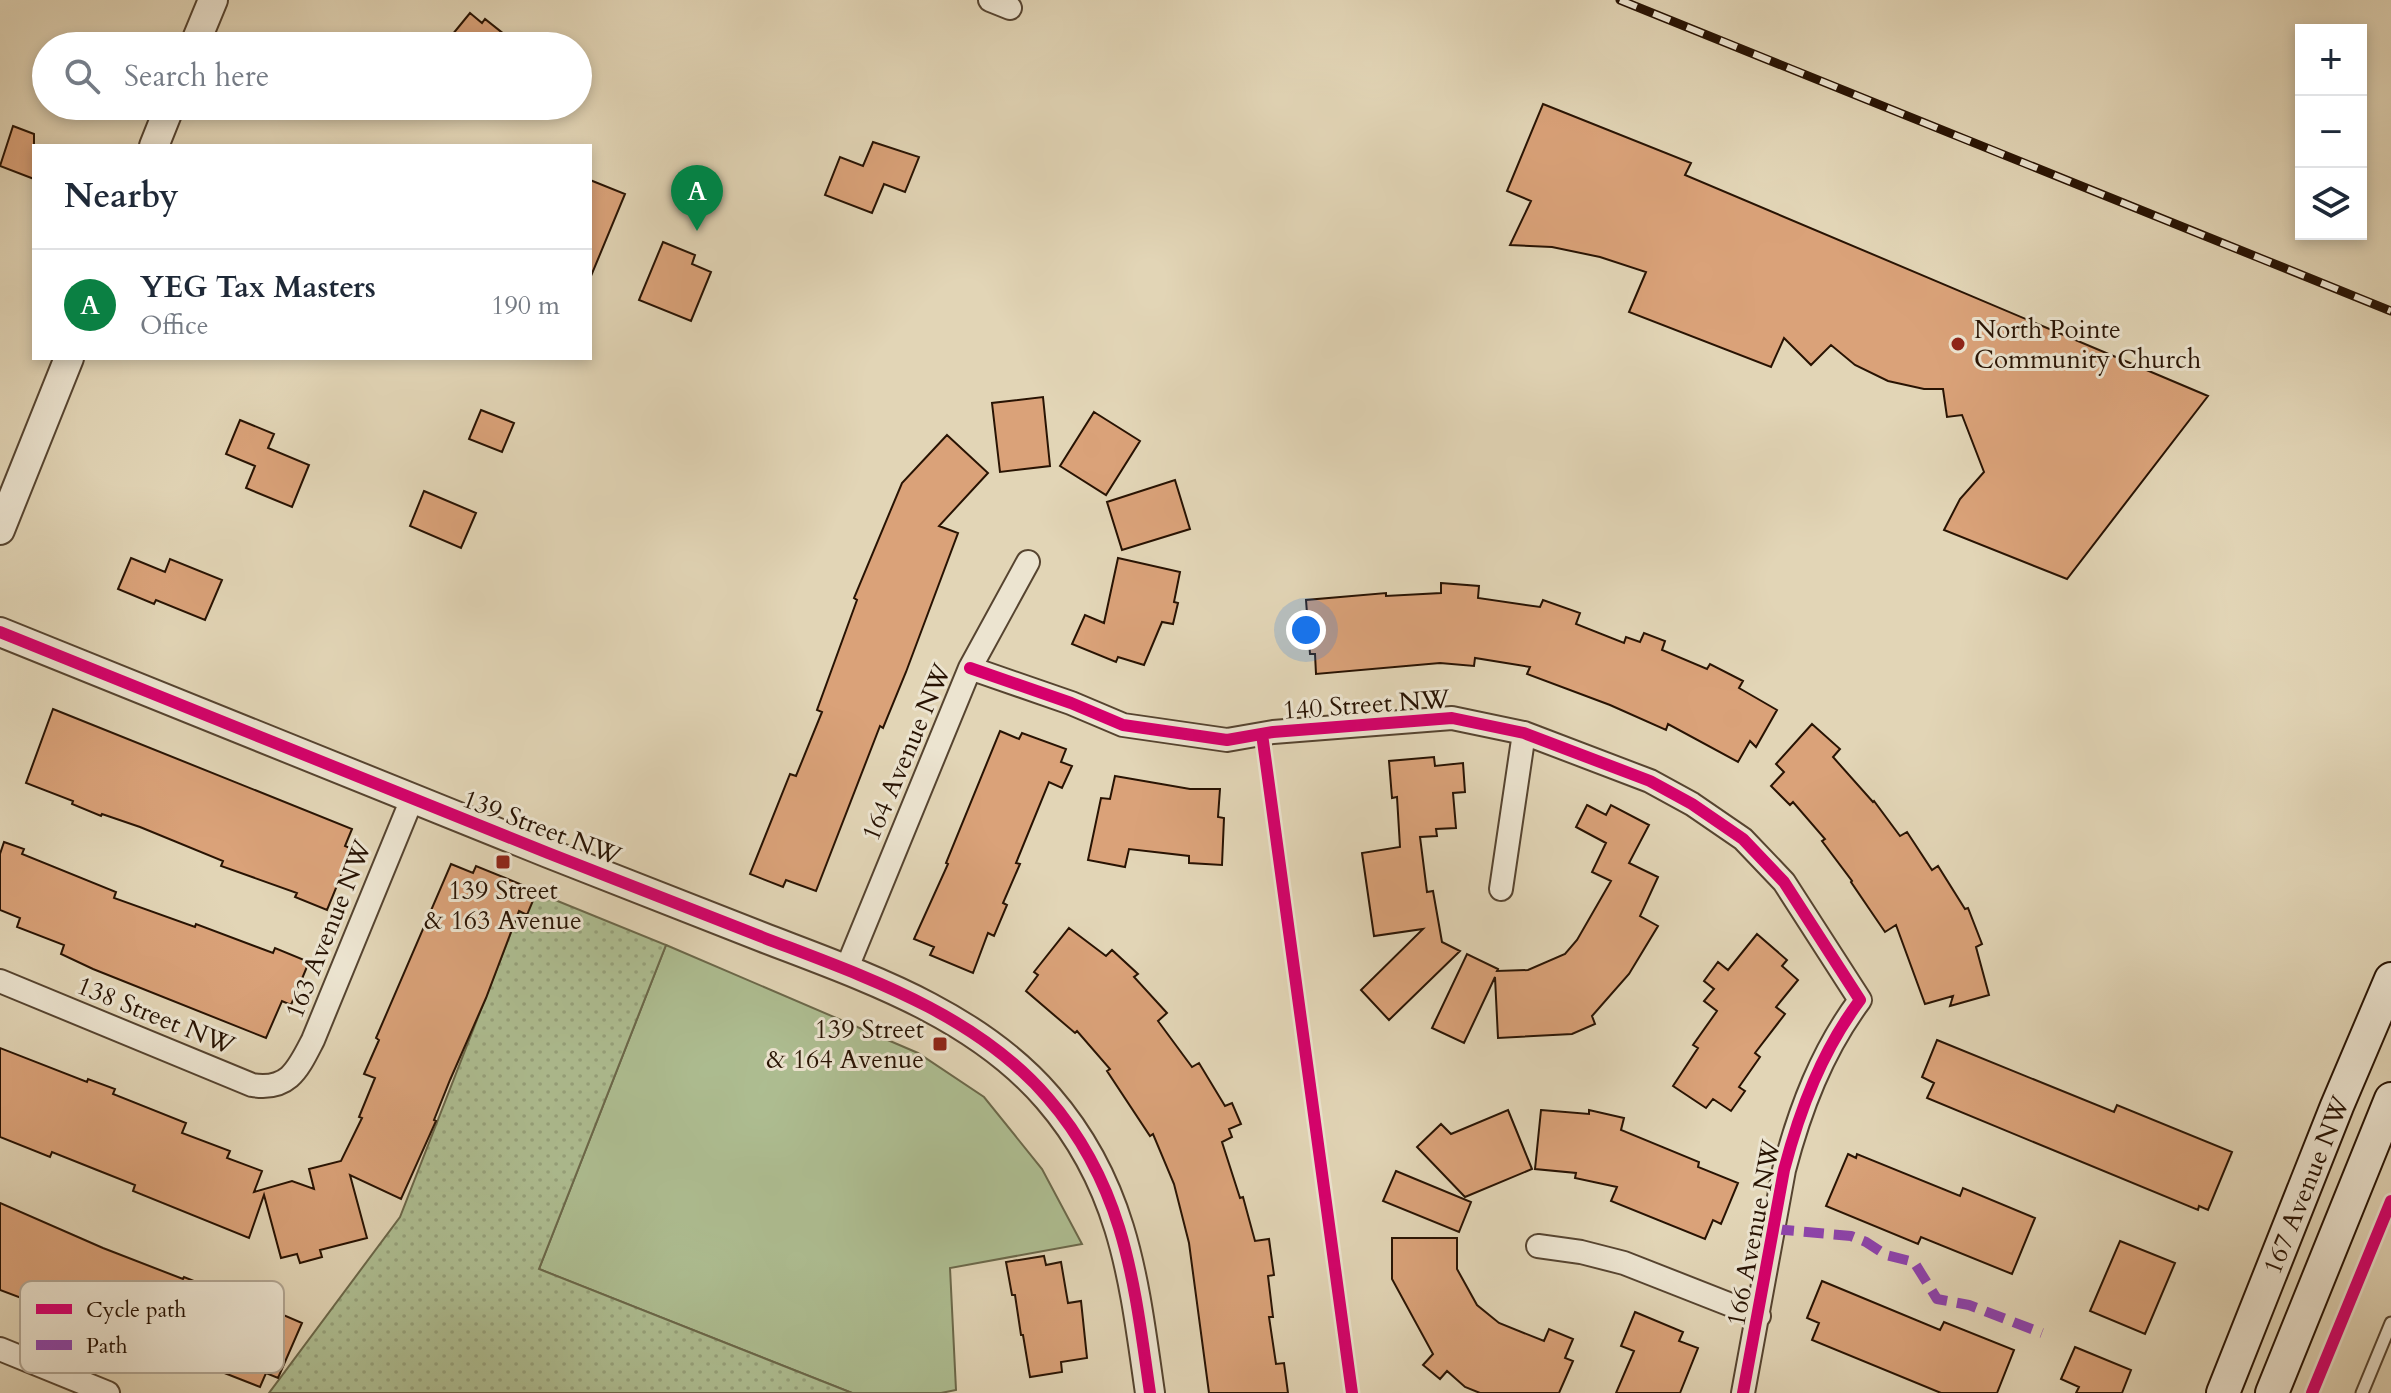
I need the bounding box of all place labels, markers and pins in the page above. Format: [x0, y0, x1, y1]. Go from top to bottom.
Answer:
pin: A [671, 165, 723, 231]
place label: North Pointe Community Church [1974, 312, 2201, 377]
marker: North Pointe Community Church [1949, 335, 1967, 353]
marker: 139 Street & 163 Avenue [494, 853, 512, 871]
place label: 139 Street & 163 Avenue [424, 873, 582, 938]
place label: 139 Street & 164 Avenue [766, 1012, 924, 1077]
marker: 139 Street & 164 Avenue [931, 1035, 949, 1053]

